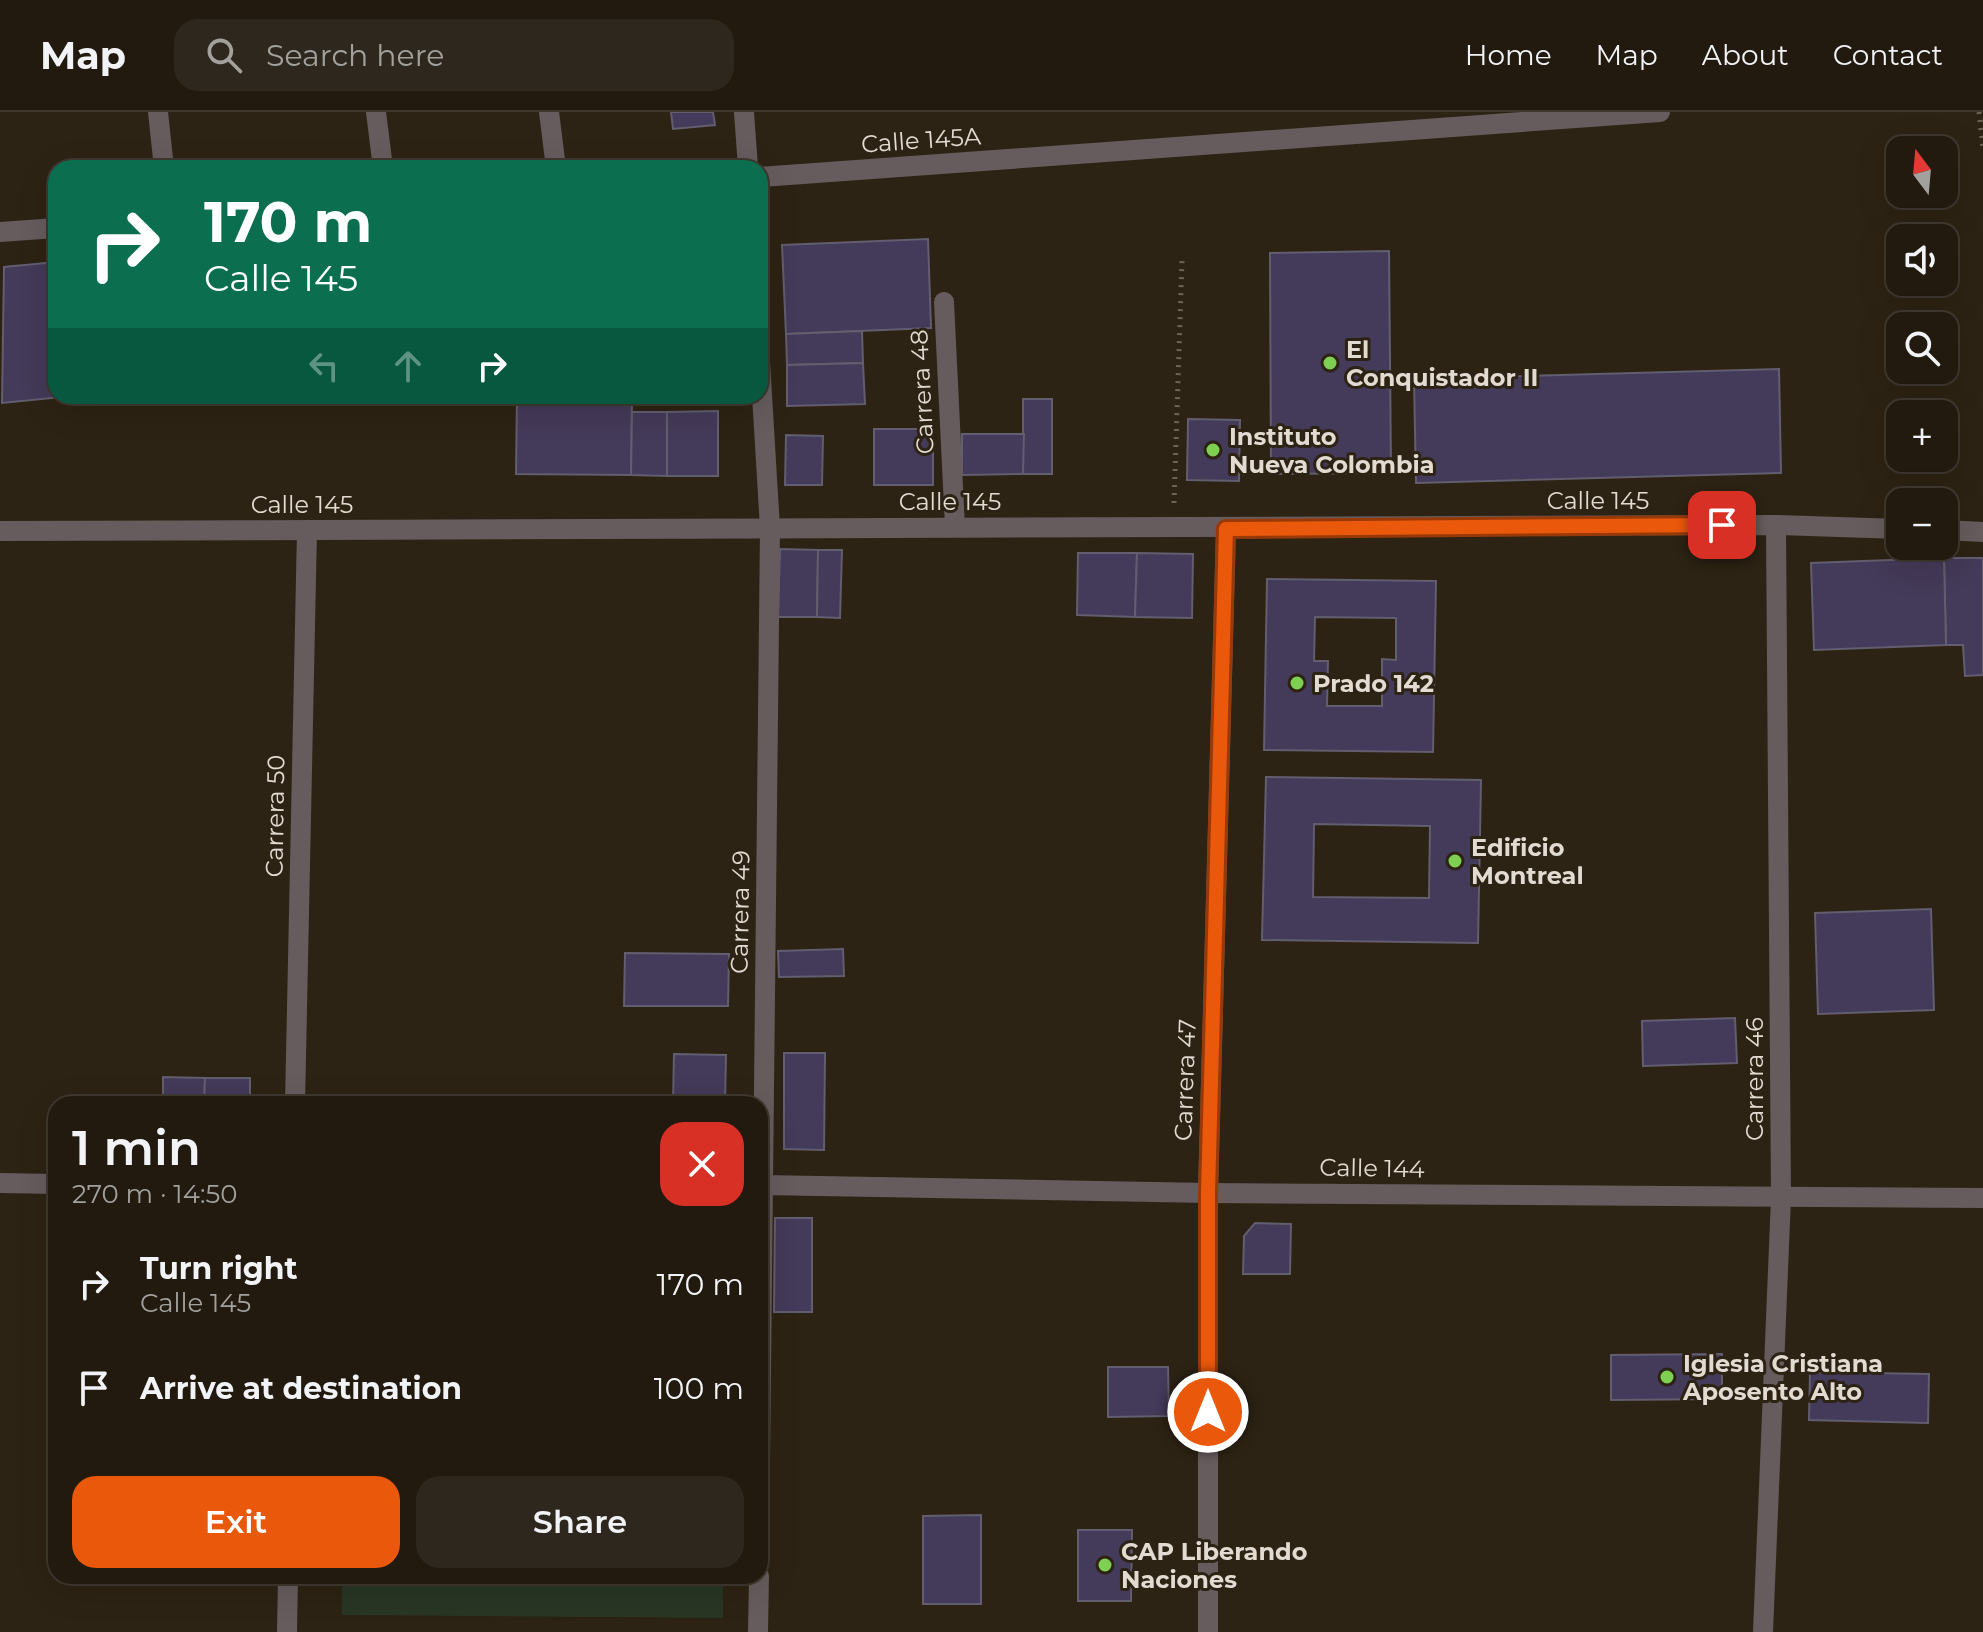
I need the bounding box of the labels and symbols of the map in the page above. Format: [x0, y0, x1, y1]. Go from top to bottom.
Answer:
street label: Calle 145A [860, 121, 983, 159]
north arrow [1886, 136, 1958, 208]
street label: Carrera 48 [904, 329, 940, 455]
place label: El Conquistador II [1346, 335, 1538, 392]
marker: El Conquistador II [1321, 354, 1339, 372]
place label: Instituto Nueva Colombia [1229, 422, 1435, 479]
marker: Instituto Nueva Colombia [1204, 441, 1222, 459]
street label: Calle 145 [1547, 486, 1649, 515]
street label: Calle 145 [899, 487, 1001, 516]
street label: Calle 145 [251, 490, 353, 519]
pin [1688, 491, 1756, 559]
place label: Prado 142 [1313, 669, 1434, 698]
marker: Prado 142 [1288, 674, 1306, 692]
street label: Carrera 50 [259, 754, 291, 878]
place label: Edificio Montreal [1471, 833, 1584, 890]
street label: Carrera 49 [724, 850, 756, 974]
marker: Edificio Montreal [1446, 852, 1464, 870]
street label: Carrera 46 [1740, 1017, 1769, 1141]
street label: Carrera 47 [1168, 1018, 1202, 1142]
street label: Calle 144 [1319, 1153, 1425, 1183]
place label: Iglesia Cristiana Aposento Alto [1682, 1349, 1883, 1406]
marker: Iglesia Cristiana Aposento Alto [1658, 1368, 1676, 1386]
position arrow [1166, 1370, 1250, 1454]
place label: CAP Liberando Naciones [1121, 1537, 1307, 1594]
marker: CAP Liberando Naciones [1096, 1556, 1114, 1574]

